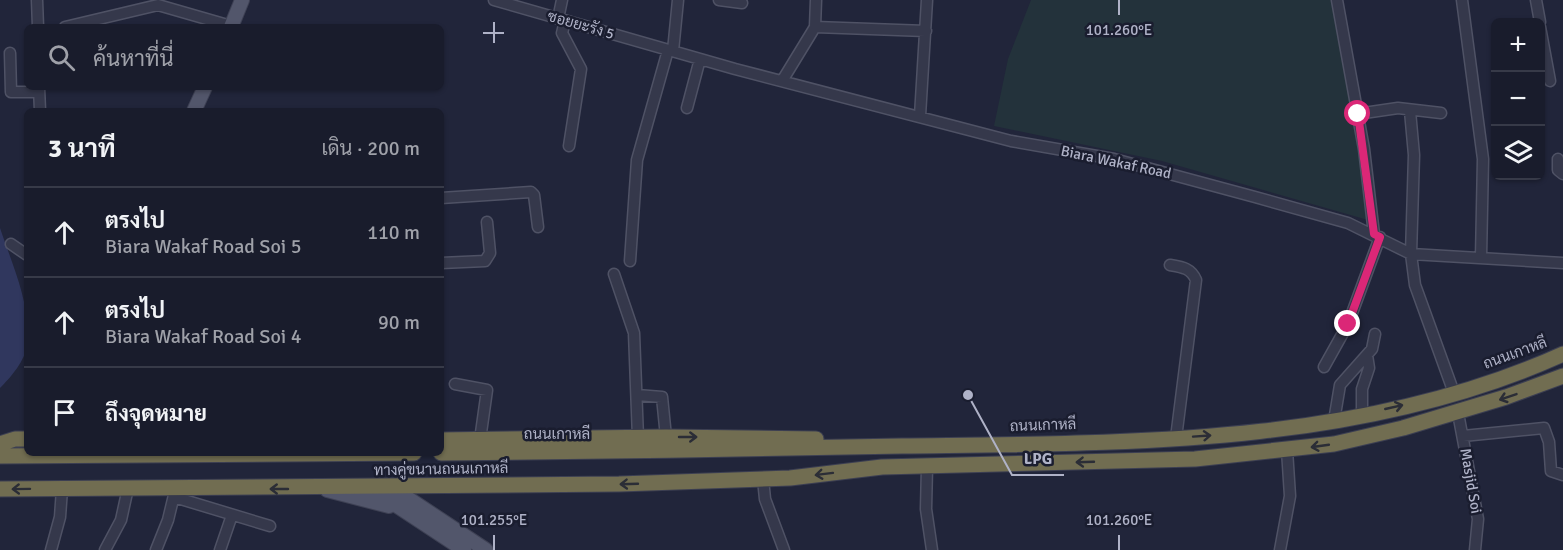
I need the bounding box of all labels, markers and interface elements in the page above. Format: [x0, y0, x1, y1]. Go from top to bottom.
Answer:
street label: ซอยยะรัง 5 [546, 7, 616, 43]
map controls [1491, 18, 1545, 180]
button: + [1491, 18, 1545, 72]
text: 101.260°E [1086, 21, 1152, 39]
search box [24, 24, 444, 90]
icon: search [45, 41, 78, 74]
text: ค้นหาที่นี่ [93, 45, 173, 72]
button: − [1491, 72, 1545, 126]
route start [1344, 100, 1370, 126]
button: layers [1491, 126, 1545, 180]
text: 3 นาที [48, 133, 116, 165]
text: เดิน · 200 m [322, 136, 420, 161]
street label: Biara Wakaf Road [1059, 142, 1173, 182]
text: ตรงไป [105, 207, 165, 234]
icon: ahead [48, 216, 81, 249]
text: 110 m [367, 220, 420, 245]
text: Biara Wakaf Road Soi 5 [105, 234, 301, 259]
text: ตรงไป [105, 297, 165, 324]
icon: ahead [48, 306, 81, 339]
text: 90 m [378, 310, 420, 335]
route end [1334, 310, 1360, 336]
text: Biara Wakaf Road Soi 4 [105, 324, 301, 349]
street label: ถนนเกาหลี [1480, 332, 1549, 373]
one-way arrow [1499, 392, 1518, 403]
icon: arrive [48, 396, 81, 429]
text: ถึงจุดหมาย [105, 400, 207, 427]
one-way arrow [1384, 401, 1403, 413]
street label: ถนนเกาหลี [1009, 414, 1077, 435]
street label: ถนนเกาหลี [524, 424, 590, 443]
one-way arrow [1191, 430, 1211, 441]
one-way arrow [678, 431, 698, 443]
one-way arrow [1310, 440, 1330, 451]
callout: LPG [1012, 441, 1064, 475]
street label: Masjid Soi [1456, 447, 1486, 515]
text: LPG [1024, 449, 1052, 469]
one-way arrow [1075, 456, 1095, 467]
street label: ทางคู่ขนานถนนเกาหลี [373, 458, 509, 480]
one-way arrow [815, 469, 835, 480]
one-way arrow [620, 478, 640, 489]
one-way arrow [12, 483, 32, 495]
one-way arrow [270, 483, 290, 495]
text: 101.255°E [461, 511, 527, 529]
text: 101.260°E [1086, 511, 1152, 529]

